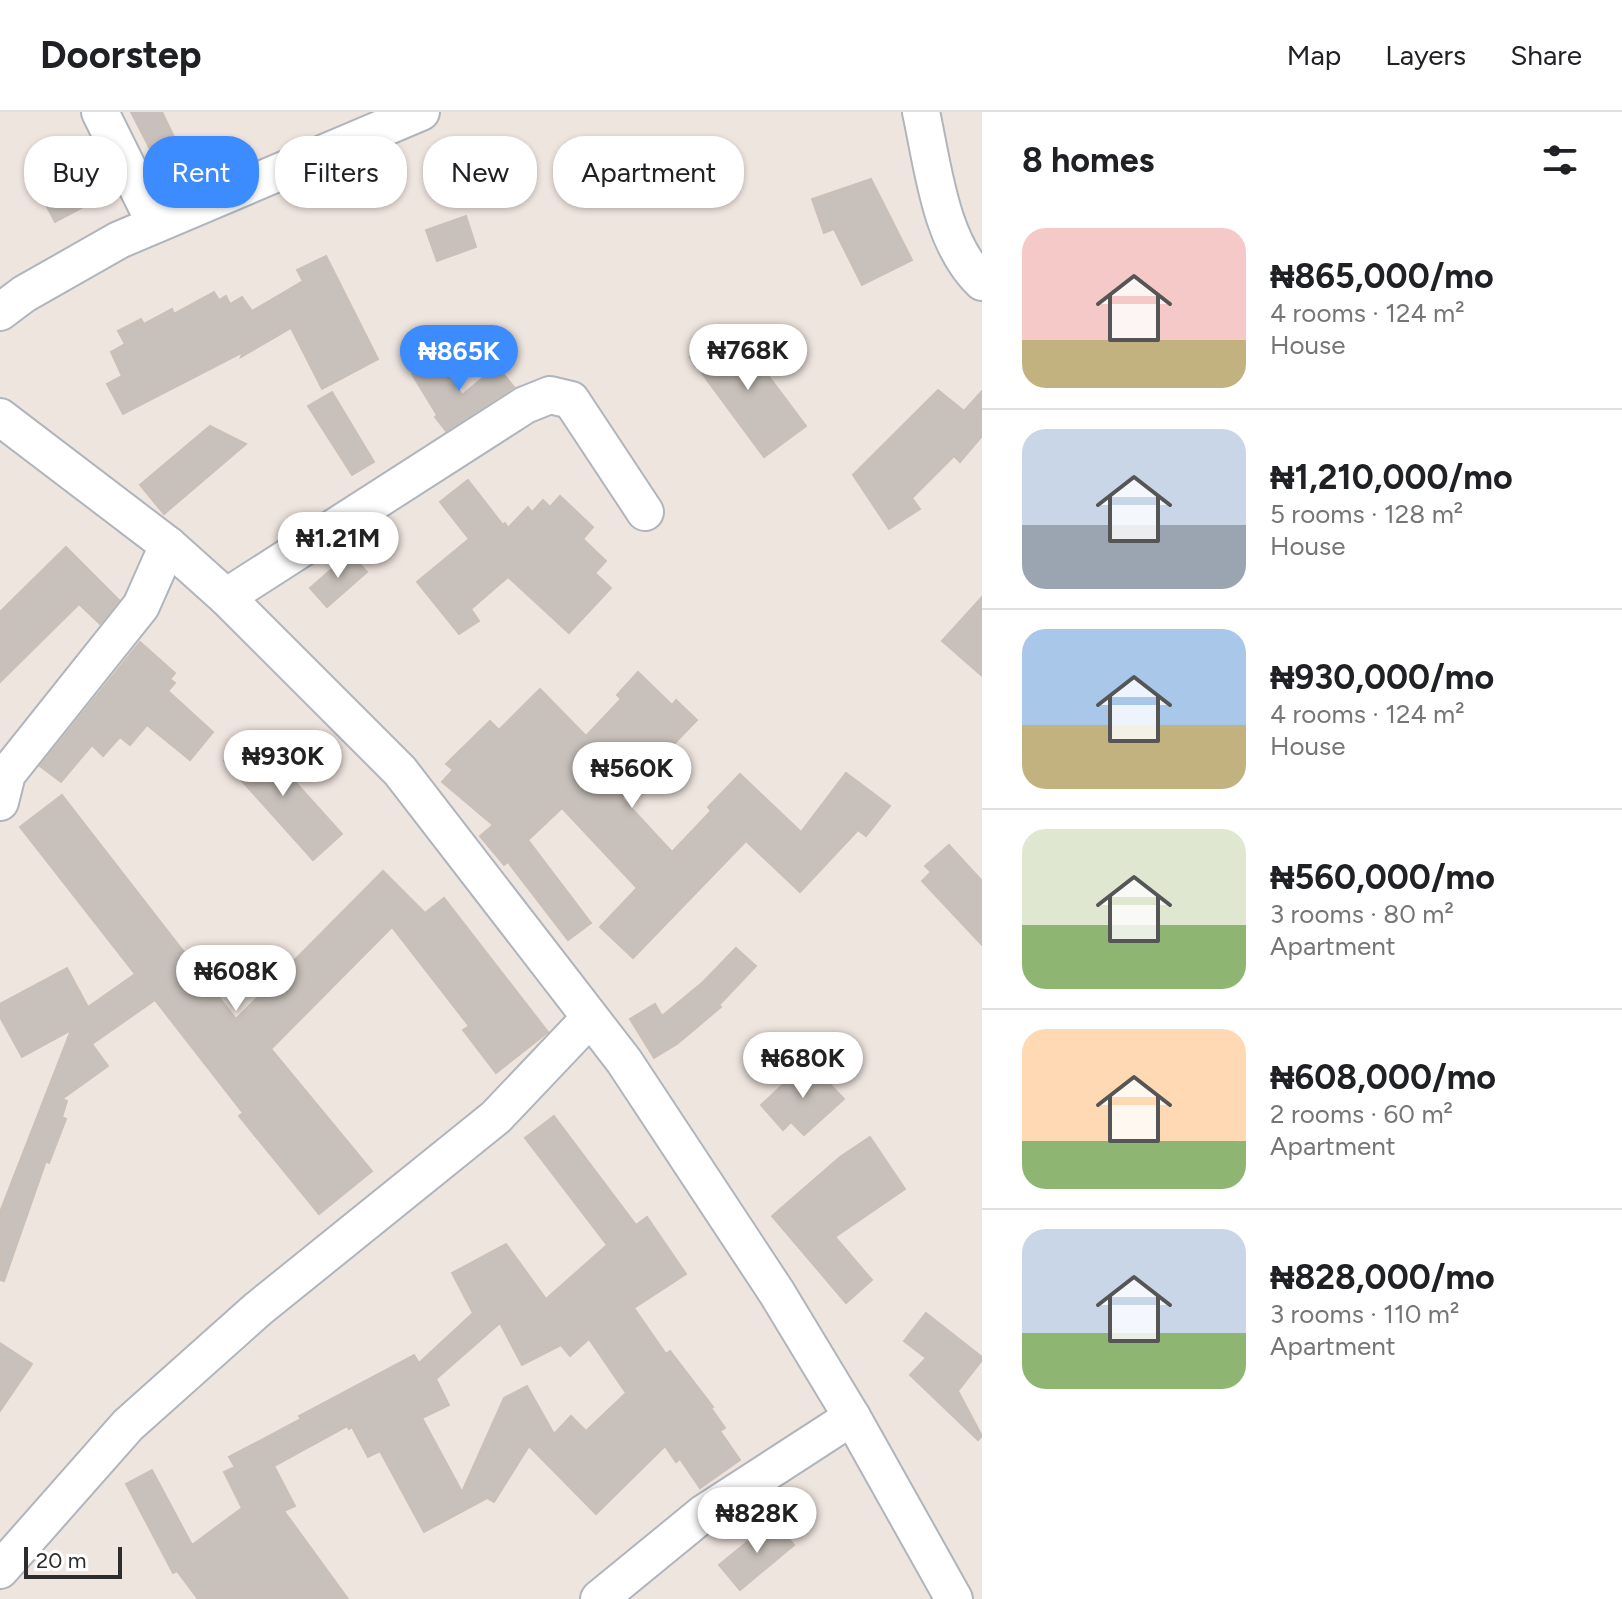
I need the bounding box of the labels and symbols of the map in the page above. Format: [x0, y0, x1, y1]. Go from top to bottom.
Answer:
pin: ₦768K [692, 324, 804, 392]
pin: ₦865K [403, 325, 515, 393]
pin: ₦1.21M [273, 512, 403, 580]
pin: ₦930K [227, 730, 339, 798]
pin: ₦560K [576, 742, 688, 810]
pin: ₦608K [180, 945, 292, 1013]
pin: ₦680K [747, 1032, 859, 1100]
pin: ₦828K [701, 1487, 813, 1555]
scale bar [24, 1543, 122, 1579]

